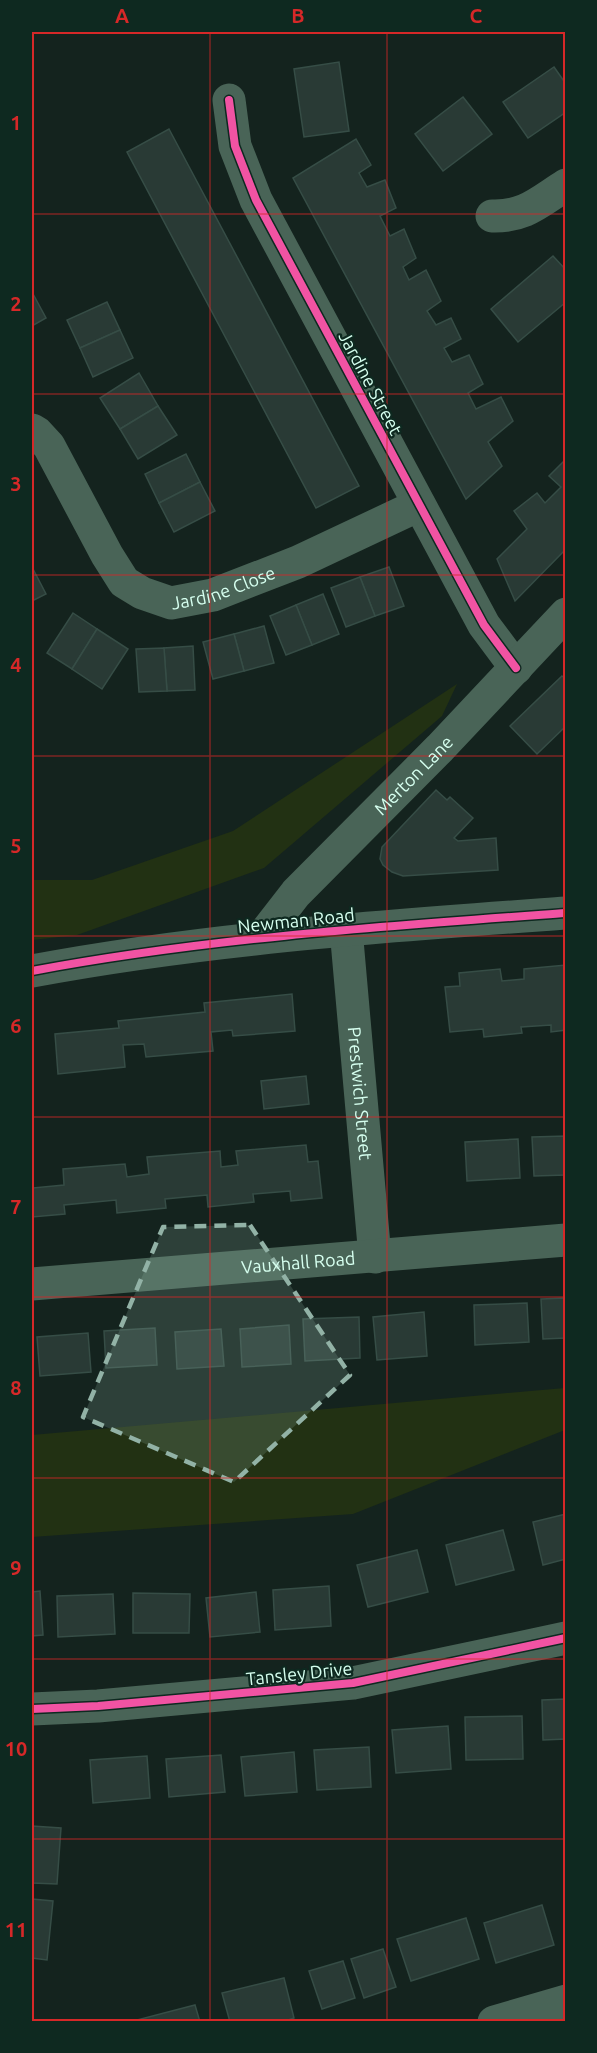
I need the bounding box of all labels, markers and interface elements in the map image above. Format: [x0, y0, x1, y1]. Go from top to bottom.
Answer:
text: A [115, 4, 129, 27]
text: B [291, 4, 305, 27]
text: C [470, 4, 483, 27]
text: 1 [10, 111, 22, 134]
text: 2 [10, 292, 22, 315]
street label: Jardine Street [335, 328, 407, 438]
text: 3 [10, 472, 22, 495]
street label: Jardine Close [169, 562, 278, 613]
text: 4 [10, 653, 22, 676]
street label: Merton Lane [370, 731, 457, 819]
text: 5 [10, 834, 22, 857]
street label: Newman Road [237, 904, 355, 936]
text: 6 [10, 1014, 22, 1037]
street label: Prestwich Street [345, 1026, 376, 1161]
text: 7 [10, 1195, 22, 1218]
street label: Vauxhall Road [240, 1247, 356, 1277]
text: 8 [10, 1376, 22, 1399]
text: 9 [10, 1556, 22, 1579]
street label: Tansley Drive [245, 1657, 353, 1689]
text: 10 [5, 1737, 27, 1760]
text: 11 [5, 1918, 27, 1941]

